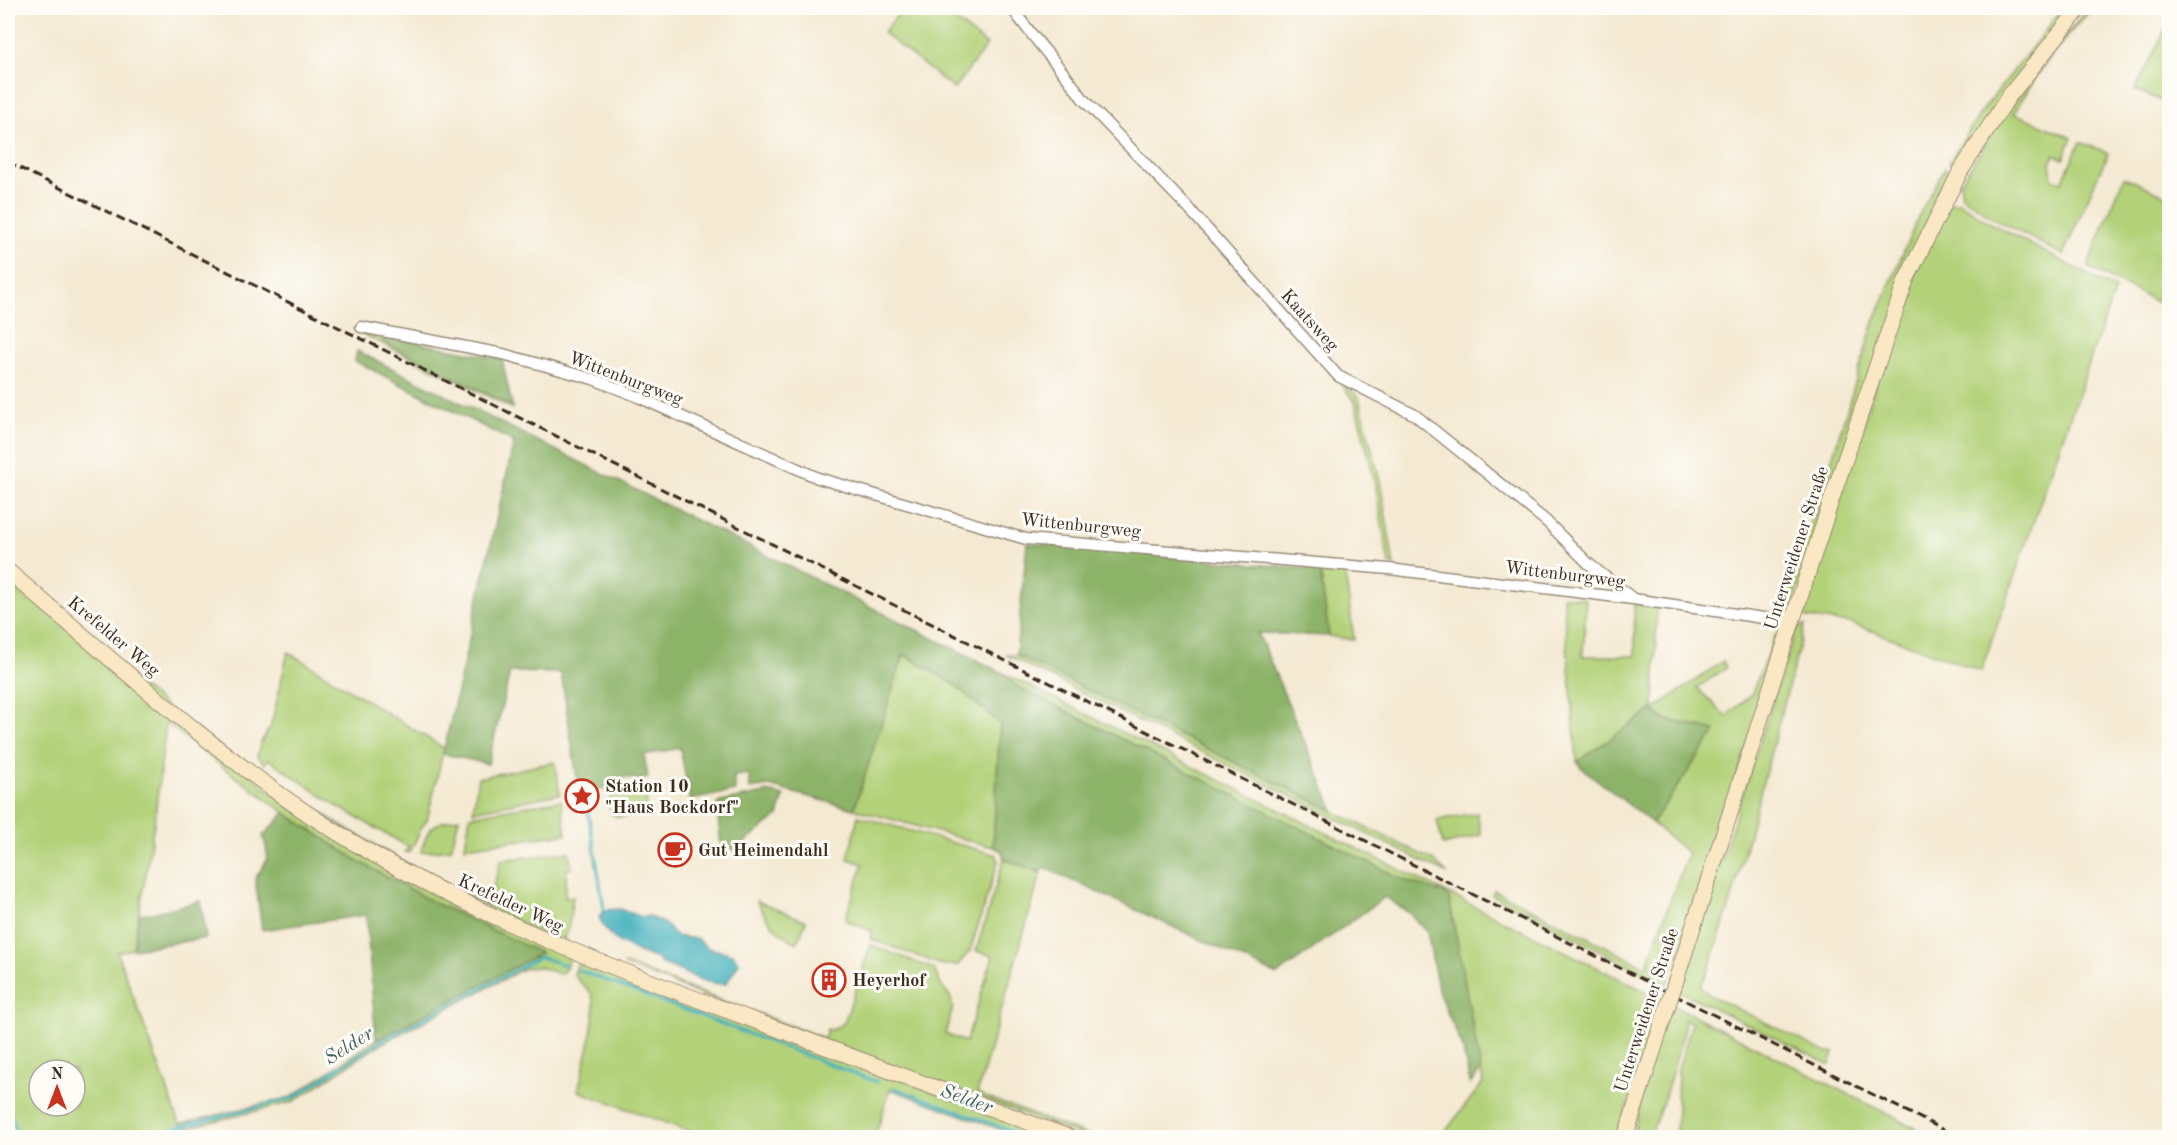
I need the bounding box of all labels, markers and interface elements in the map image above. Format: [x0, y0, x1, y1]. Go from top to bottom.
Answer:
street label: Kaatsweg [1277, 286, 1342, 355]
street label: Wittenburgweg [566, 349, 686, 409]
street label: Unterweidener Straße [1762, 464, 1832, 633]
street label: Wittenburgweg [1020, 511, 1142, 541]
street label: Wittenburgweg [1504, 559, 1626, 591]
street label: Krefelder Weg [64, 593, 163, 680]
place icon: Station 10 "Haus Bockdorf" [564, 778, 600, 814]
place label: Station 10 "Haus Bockdorf" [605, 778, 739, 817]
cafe icon: Gut Heimendahl [657, 832, 693, 868]
place label: Gut Heimendahl [698, 842, 829, 860]
street label: Krefelder Weg [455, 872, 566, 936]
street label: Unterweidener Straße [1612, 926, 1682, 1095]
building icon: Heyerhof [811, 962, 847, 998]
place label: Heyerhof [852, 972, 927, 990]
water label: Selder [321, 1024, 378, 1069]
north arrow [27, 1058, 87, 1118]
text: N [51, 1067, 64, 1083]
water label: Selder [938, 1081, 995, 1119]

